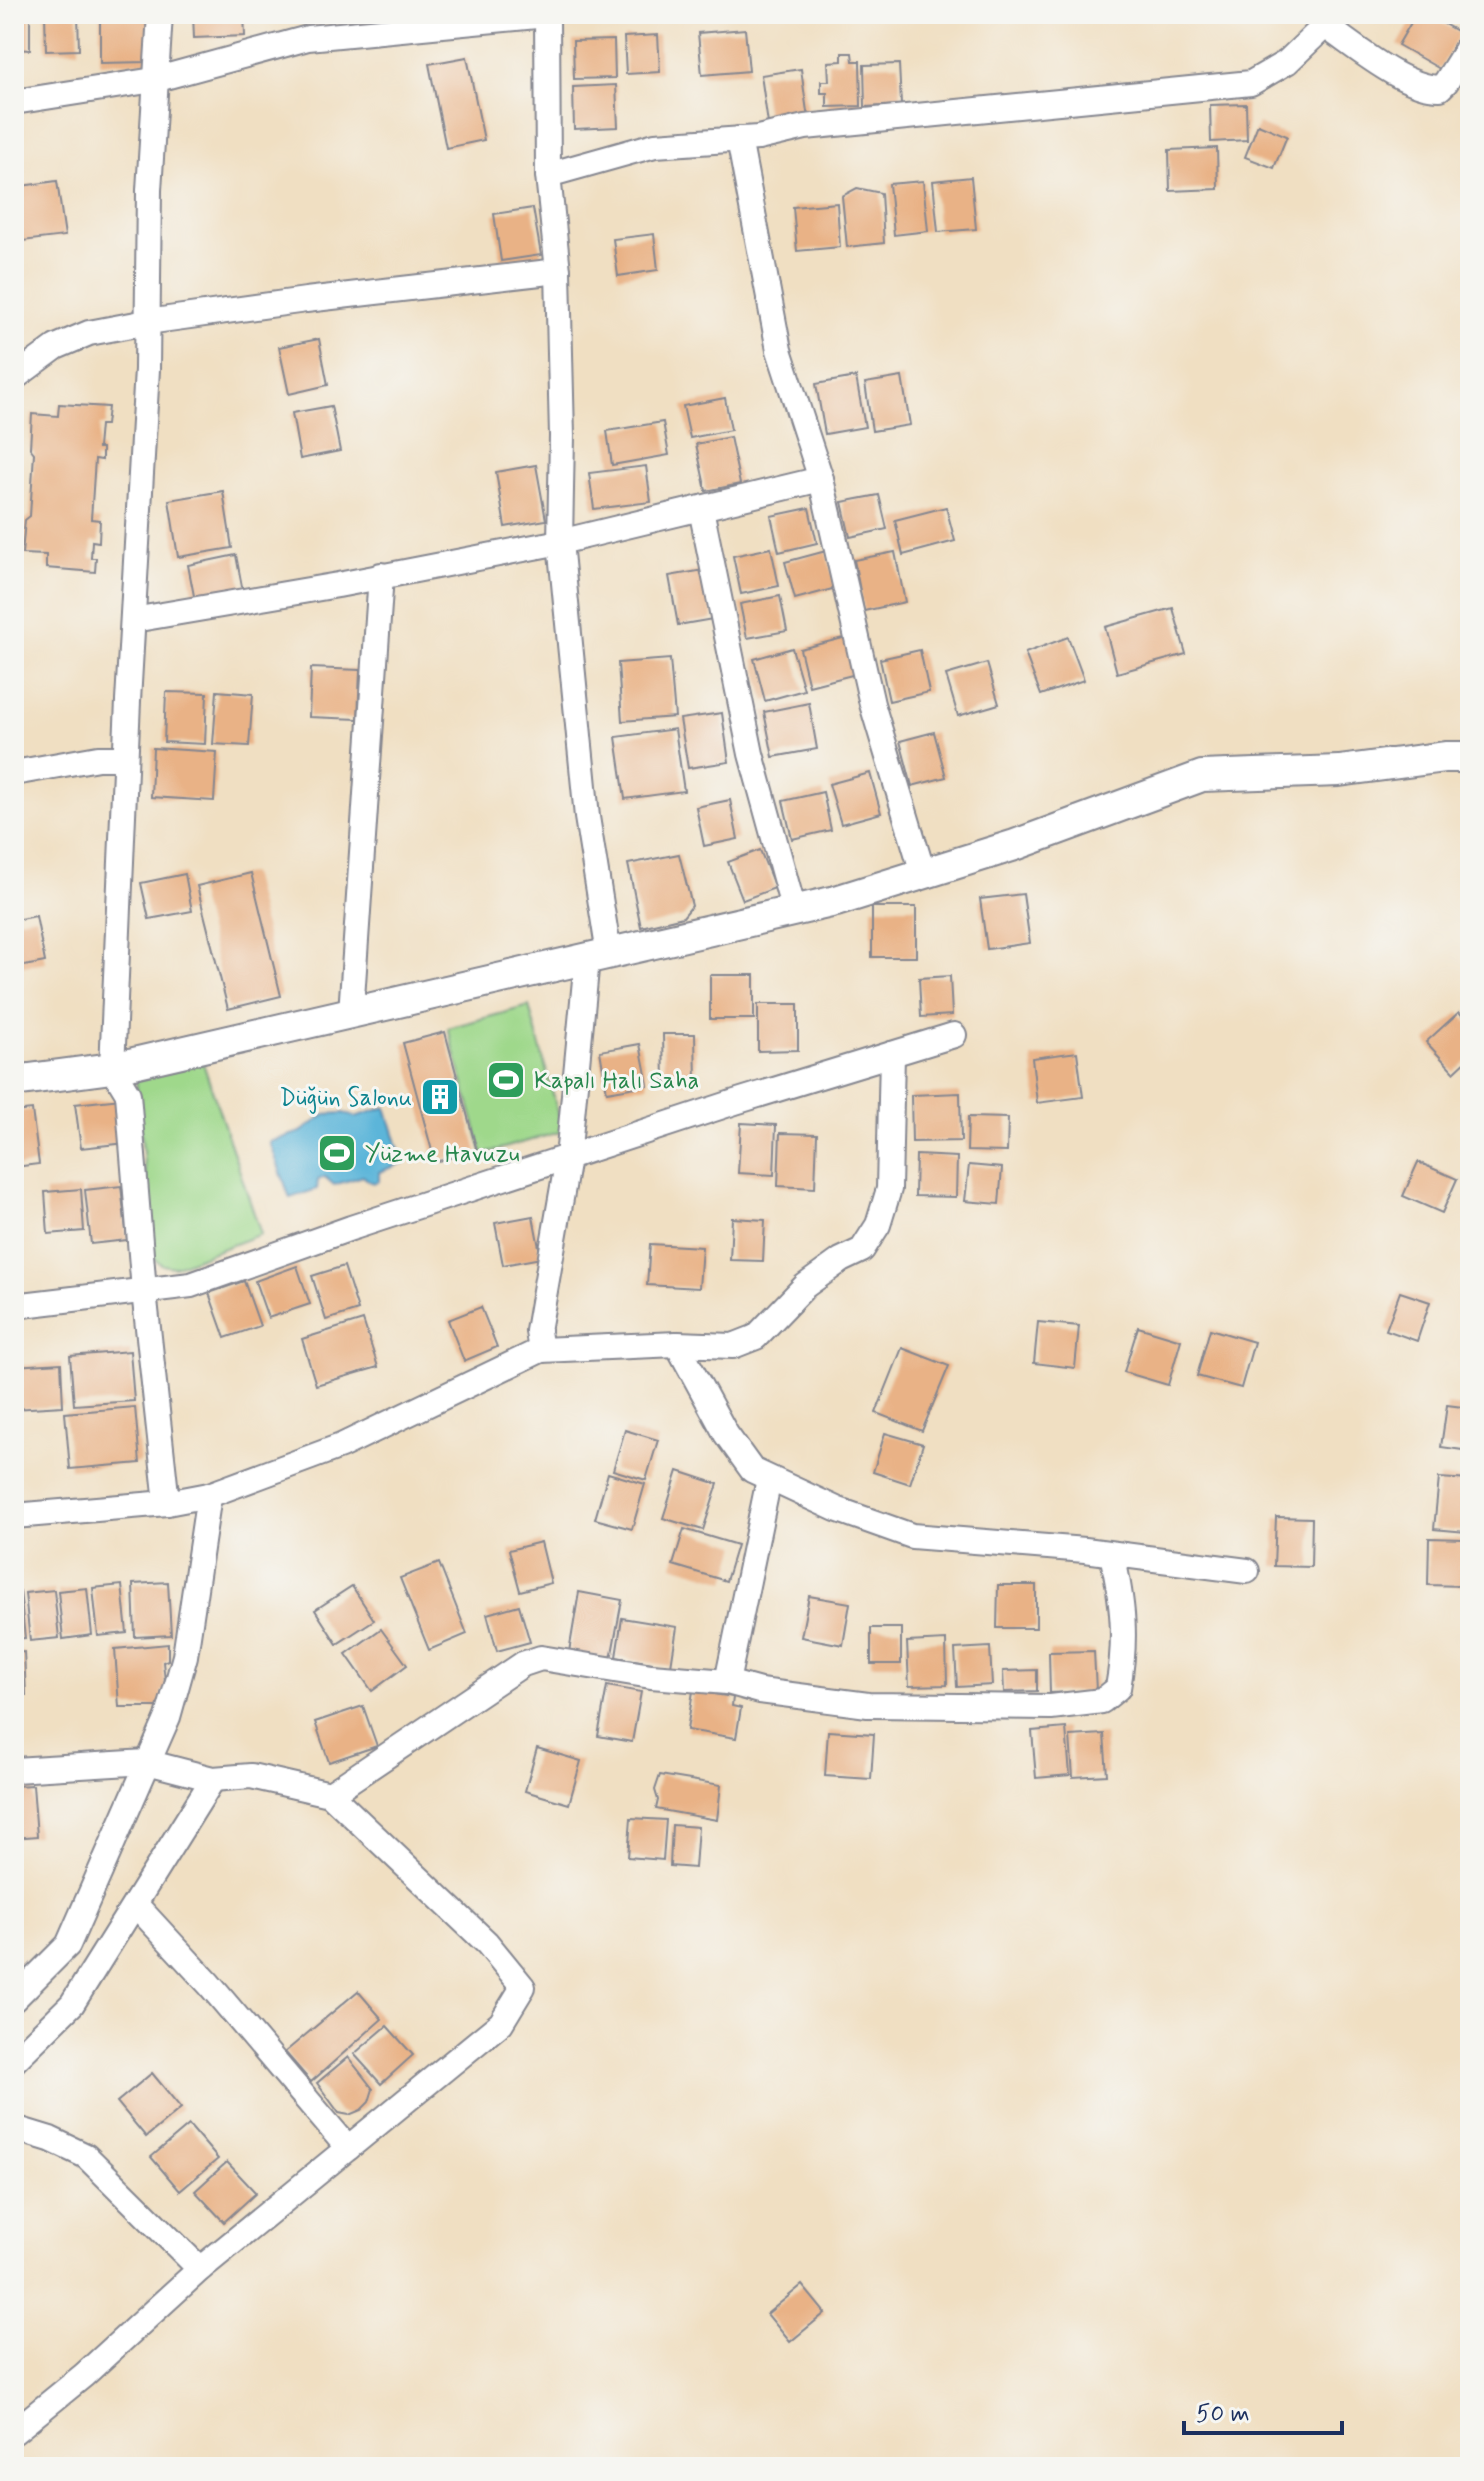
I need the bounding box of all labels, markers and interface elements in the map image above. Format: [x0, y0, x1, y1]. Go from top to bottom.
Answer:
sports icon: Kapalı Halı Saha [485, 1059, 527, 1101]
place label: Kapalı Halı Saha [534, 1066, 699, 1097]
building icon: Düğün Salonu [419, 1076, 461, 1118]
place label: Düğün Salonu [279, 1083, 412, 1114]
sports icon: Yüzme Havuzu [316, 1132, 358, 1174]
place label: Yüzme Havuzu [365, 1139, 520, 1170]
scale bar [1184, 2385, 1342, 2435]
text: 50 m [1196, 2399, 1250, 2430]

